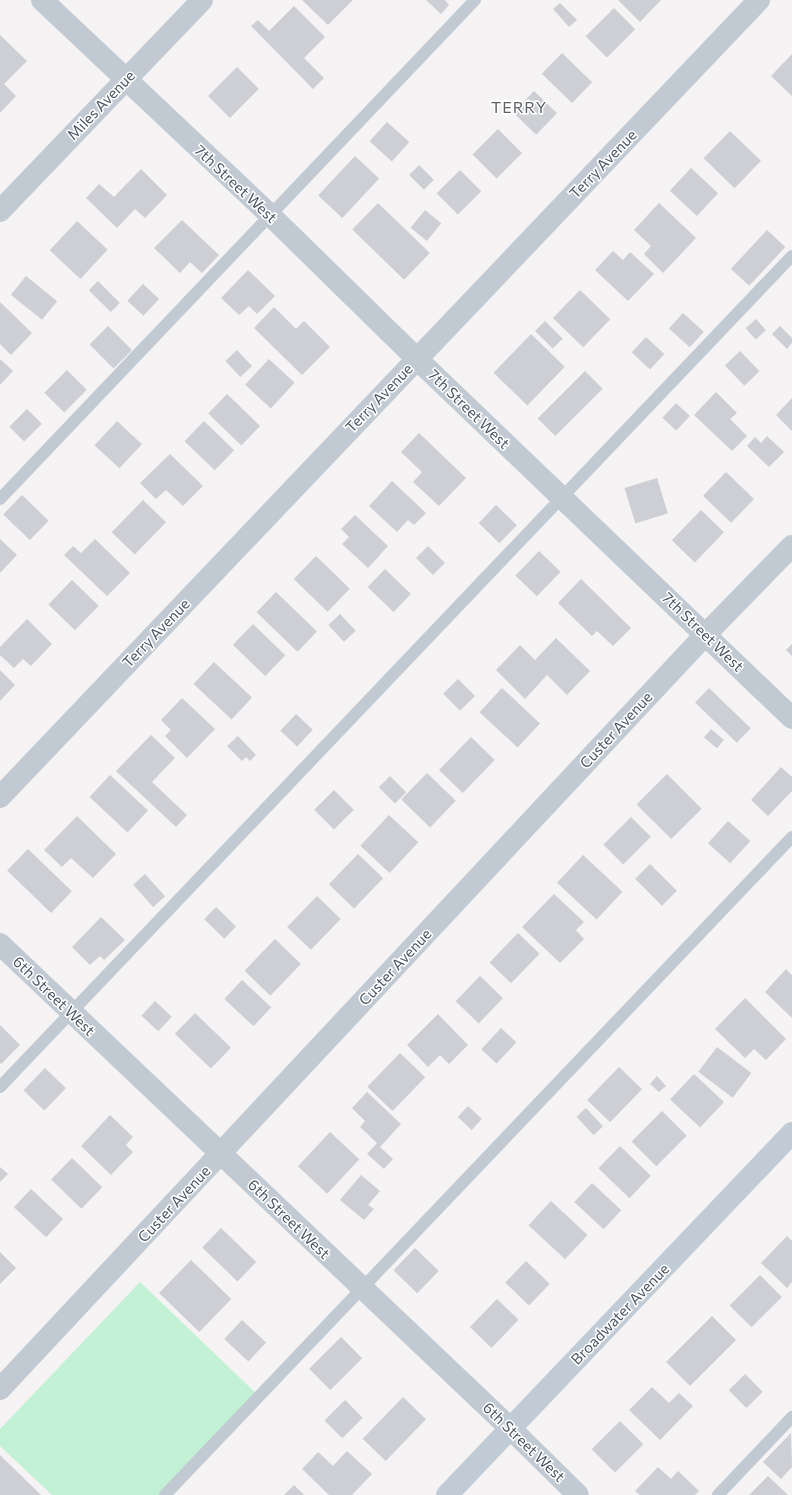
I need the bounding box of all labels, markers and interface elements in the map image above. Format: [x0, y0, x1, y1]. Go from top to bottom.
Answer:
street label: Miles Avenue [63, 67, 139, 143]
district label: TERRY [491, 97, 547, 117]
street label: Terry Avenue [566, 126, 640, 202]
street label: 7th Street West [191, 141, 281, 227]
street label: Terry Avenue [342, 360, 416, 436]
street label: 7th Street West [425, 366, 513, 452]
street label: 7th Street West [659, 589, 747, 675]
street label: Terry Avenue [119, 595, 193, 671]
street label: Custer Avenue [576, 688, 656, 772]
street label: Custer Avenue [355, 925, 435, 1009]
street label: 6th Street West [9, 952, 99, 1040]
street label: Custer Avenue [134, 1162, 214, 1246]
street label: 6th Street West [244, 1175, 334, 1263]
street label: Broadwater Avenue [567, 1260, 673, 1368]
street label: 6th Street West [479, 1398, 569, 1486]

